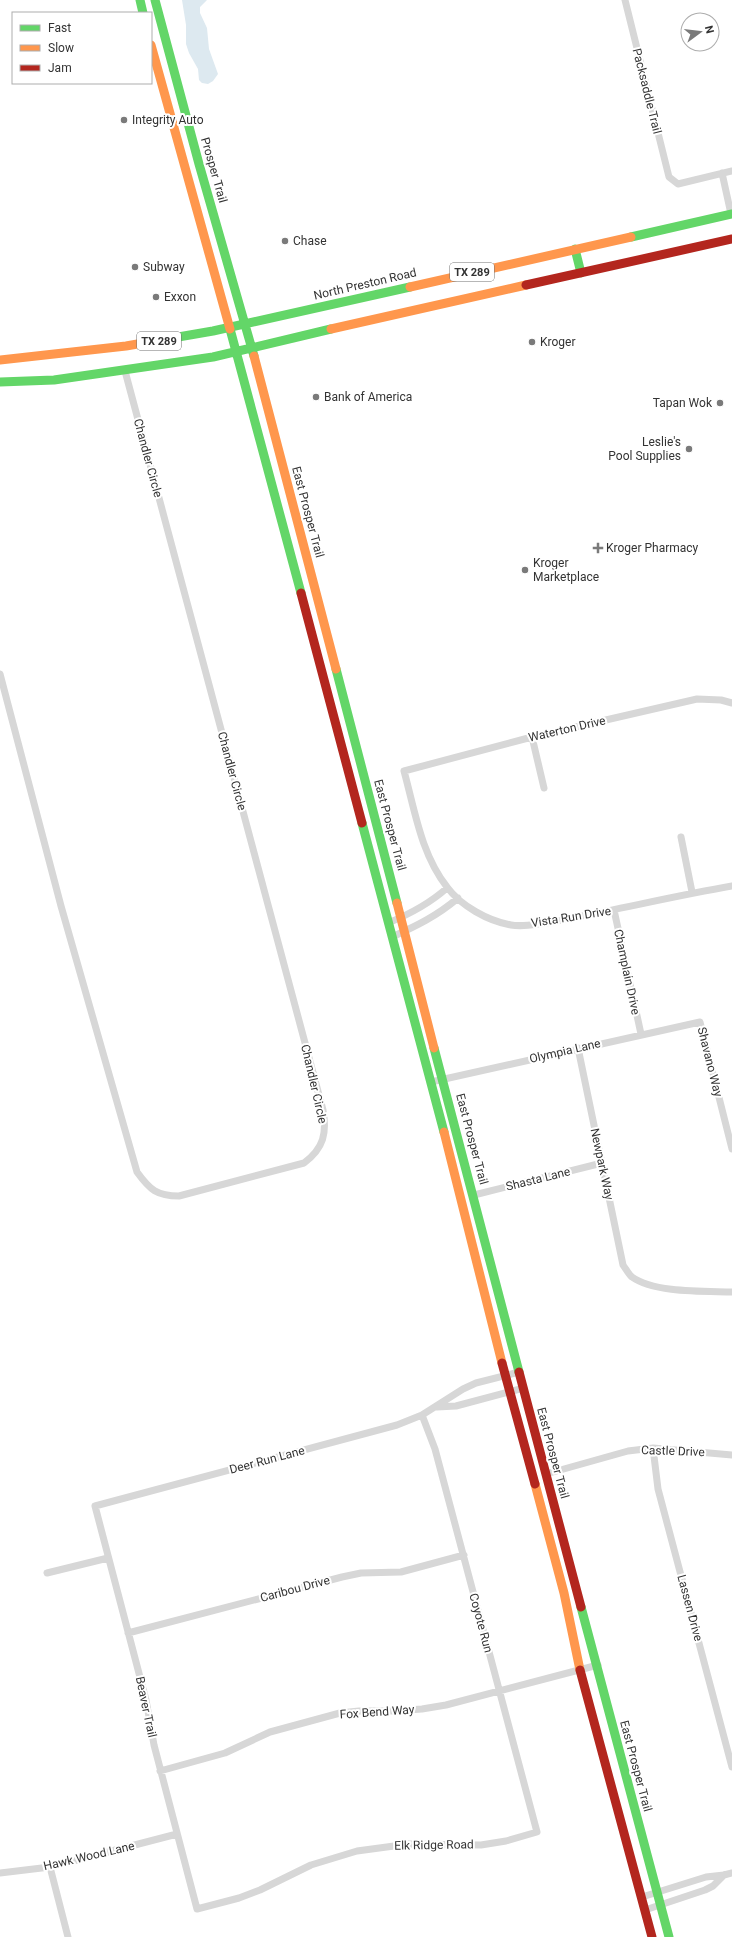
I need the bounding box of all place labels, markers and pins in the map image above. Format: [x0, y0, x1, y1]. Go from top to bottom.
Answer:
place label: Integrity Auto [132, 113, 204, 127]
marker: Integrity Auto [119, 115, 129, 125]
place label: Chase [293, 234, 327, 248]
marker: Chase [280, 236, 290, 246]
place label: Subway [143, 260, 185, 274]
marker: Subway [130, 262, 140, 272]
place label: Exxon [164, 290, 196, 304]
marker: Exxon [151, 292, 161, 302]
place label: Kroger [540, 335, 576, 349]
marker: Kroger [527, 337, 537, 347]
place label: Bank of America [324, 390, 412, 404]
marker: Bank of America [311, 392, 321, 402]
place label: Tapan Wok [653, 396, 713, 410]
marker: Tapan Wok [715, 398, 725, 408]
place label: Leslie's Pool Supplies [608, 435, 681, 463]
marker: Leslie's Pool Supplies [684, 444, 694, 454]
place label: Kroger Pharmacy [606, 541, 699, 555]
marker: Kroger Pharmacy [593, 543, 603, 553]
place label: Kroger Marketplace [533, 556, 599, 584]
marker: Kroger Marketplace [520, 565, 530, 575]

